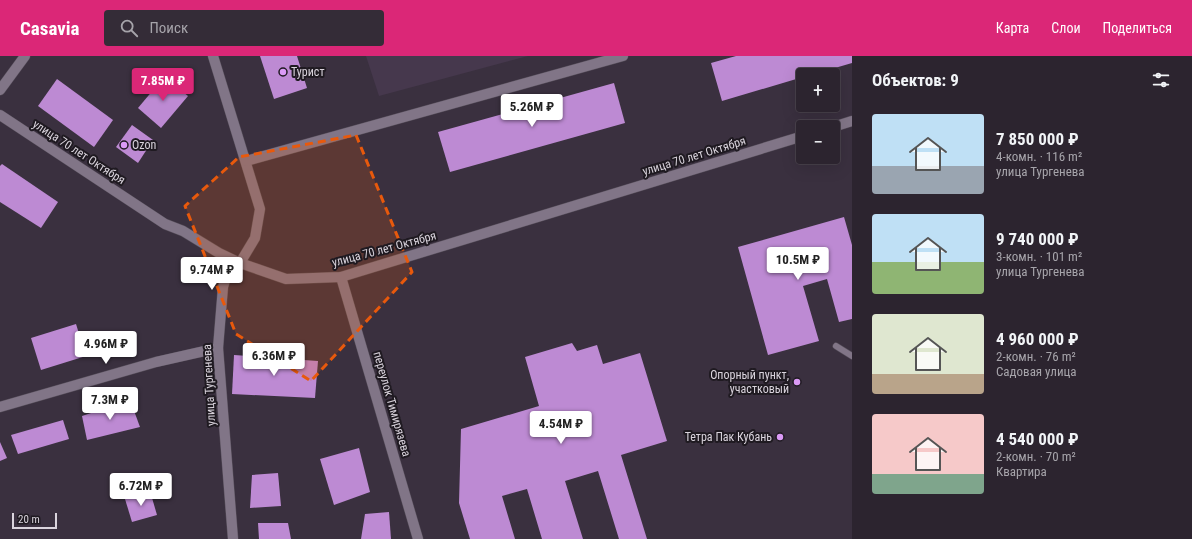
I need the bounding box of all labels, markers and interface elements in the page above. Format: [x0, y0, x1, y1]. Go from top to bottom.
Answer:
search box [104, 10, 384, 46]
text: Casavia [20, 17, 80, 40]
icon: search [118, 17, 140, 39]
text: Поиск [150, 19, 188, 37]
text: Карта [996, 20, 1029, 36]
text: Слои [1051, 20, 1081, 36]
text: Поделиться [1103, 20, 1172, 36]
place label: Турист [291, 65, 325, 79]
marker: Турист [278, 67, 288, 77]
pin: 7.85M ₽ [126, 68, 200, 102]
map controls [796, 68, 840, 164]
button: + [796, 68, 840, 112]
icon: filters [1150, 69, 1172, 91]
text: Объектов: 9 [872, 70, 959, 90]
text: 7.85M ₽ [141, 73, 185, 88]
pin: 5.26M ₽ [495, 94, 569, 128]
text: 5.26M ₽ [510, 99, 554, 114]
street label: улица 70 лет Октября [30, 117, 128, 187]
button: − [796, 120, 840, 164]
text: 7 850 000 ₽ [996, 129, 1079, 149]
icon: home [904, 130, 952, 178]
street label: улица 70 лет Октября [641, 134, 747, 178]
place label: Ozon [132, 138, 156, 152]
marker: Ozon [119, 140, 129, 150]
text: 4-комн. · 116 m² [996, 149, 1082, 164]
text: улица Тургенева [996, 164, 1085, 179]
street label: улица 70 лет Октября [330, 228, 438, 270]
text: 9 740 000 ₽ [996, 229, 1079, 249]
icon: home [904, 230, 952, 278]
pin: 10.5M ₽ [761, 247, 835, 281]
text: 3-комн. · 101 m² [996, 249, 1082, 264]
text: 10.5M ₽ [776, 252, 820, 267]
pin: 9.74M ₽ [175, 257, 249, 291]
text: 9.74M ₽ [190, 262, 234, 277]
text: улица Тургенева [996, 264, 1085, 279]
text: 4 960 000 ₽ [996, 329, 1079, 349]
icon: home [904, 330, 952, 378]
pin: 4.96M ₽ [69, 331, 143, 365]
text: 4.96M ₽ [84, 336, 128, 351]
pin: 6.36M ₽ [237, 343, 311, 377]
street label: улица Тургенева [200, 344, 218, 426]
text: 6.36M ₽ [252, 348, 296, 363]
text: 2-комн. · 76 m² [996, 349, 1076, 364]
street label: переулок Тимирязева [370, 350, 414, 458]
text: Садовая улица [996, 364, 1077, 379]
place label: Опорный пункт, участковый [710, 368, 789, 396]
marker: Опорный пункт, участковый [792, 377, 802, 387]
pin: 7.3M ₽ [77, 387, 143, 421]
text: 7.3M ₽ [91, 392, 129, 407]
pin: 4.54M ₽ [524, 411, 598, 445]
text: 4.54M ₽ [539, 416, 583, 431]
text: 4 540 000 ₽ [996, 429, 1079, 449]
place label: Тетра Пак Кубань [685, 430, 772, 444]
icon: home [904, 430, 952, 478]
marker: Тетра Пак Кубань [775, 432, 785, 442]
text: 2-комн. · 70 m² [996, 449, 1076, 464]
text: Квартира [996, 464, 1047, 479]
pin: 6.72M ₽ [104, 473, 178, 507]
text: 6.72M ₽ [119, 478, 163, 493]
scale bar [12, 511, 57, 530]
text: 20 m [18, 513, 40, 526]

